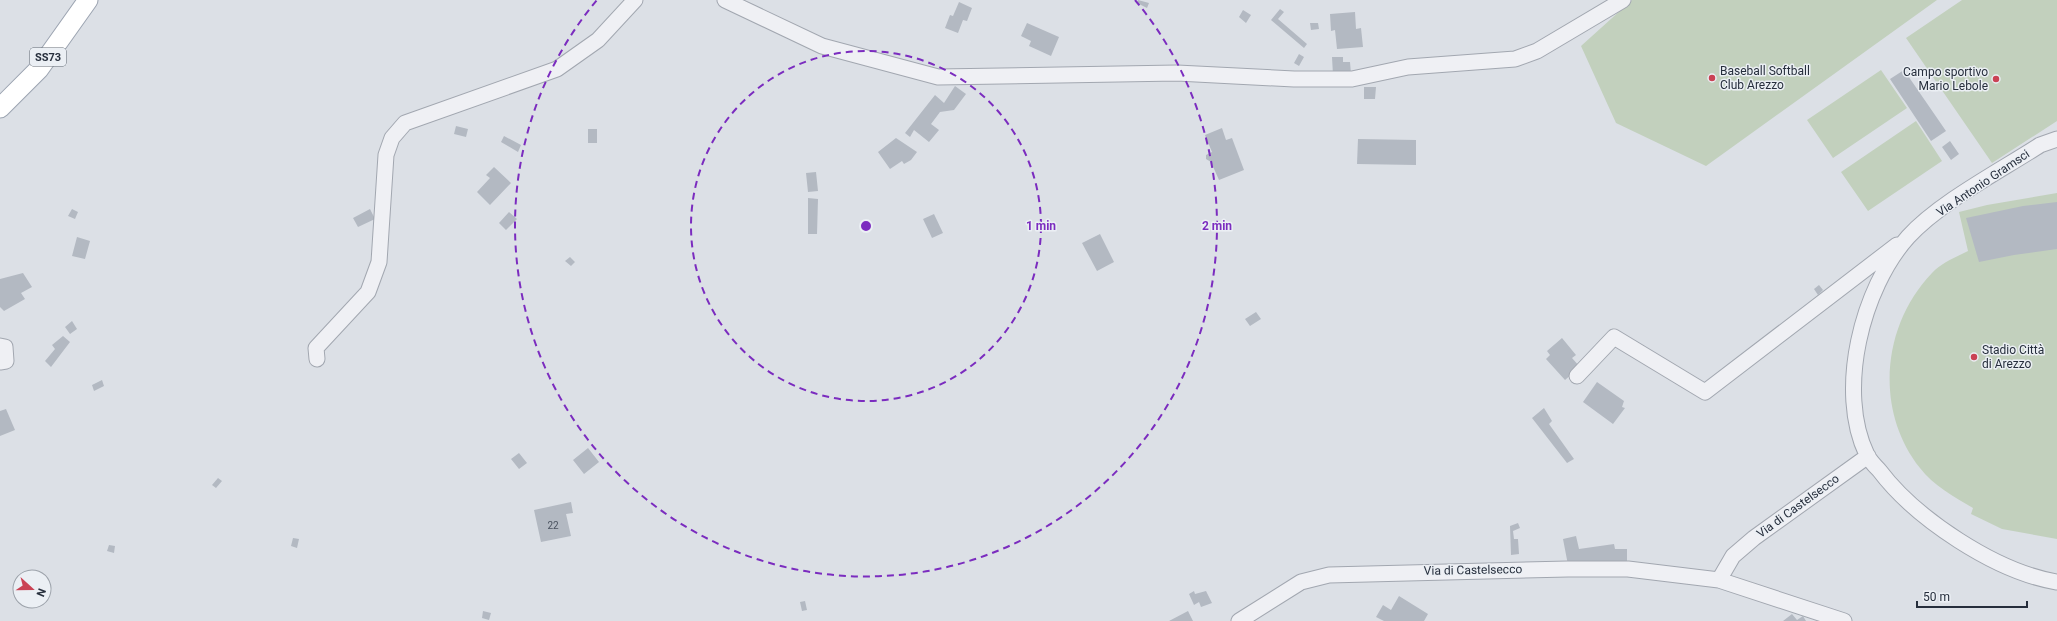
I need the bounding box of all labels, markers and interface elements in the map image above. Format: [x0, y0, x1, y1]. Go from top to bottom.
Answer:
road number: SS73 [30, 48, 66, 66]
place label: Baseball Softball Club Arezzo [1720, 64, 1810, 92]
place label: Campo sportivo Mario Lebole [1903, 65, 1988, 93]
marker: Baseball Softball Club Arezzo [1707, 73, 1717, 83]
marker: Campo sportivo Mario Lebole [1991, 74, 2001, 84]
street label: Via Antonio Gramsci [1934, 147, 2032, 219]
centre of rings [859, 219, 873, 233]
text: 1 min [1026, 219, 1056, 233]
text: 2 min [1202, 219, 1232, 233]
place label: Stadio Città di Arezzo [1982, 343, 2044, 371]
marker: Stadio Città di Arezzo [1969, 352, 1979, 362]
street label: Via di Castelsecco [1754, 471, 1842, 541]
house number: 22 [547, 520, 559, 531]
street label: Via di Castelsecco [1424, 562, 1522, 578]
north arrow [12, 569, 52, 609]
scale bar [1917, 583, 2027, 609]
text: N [33, 586, 48, 599]
text: 50 m [1923, 590, 1950, 604]

